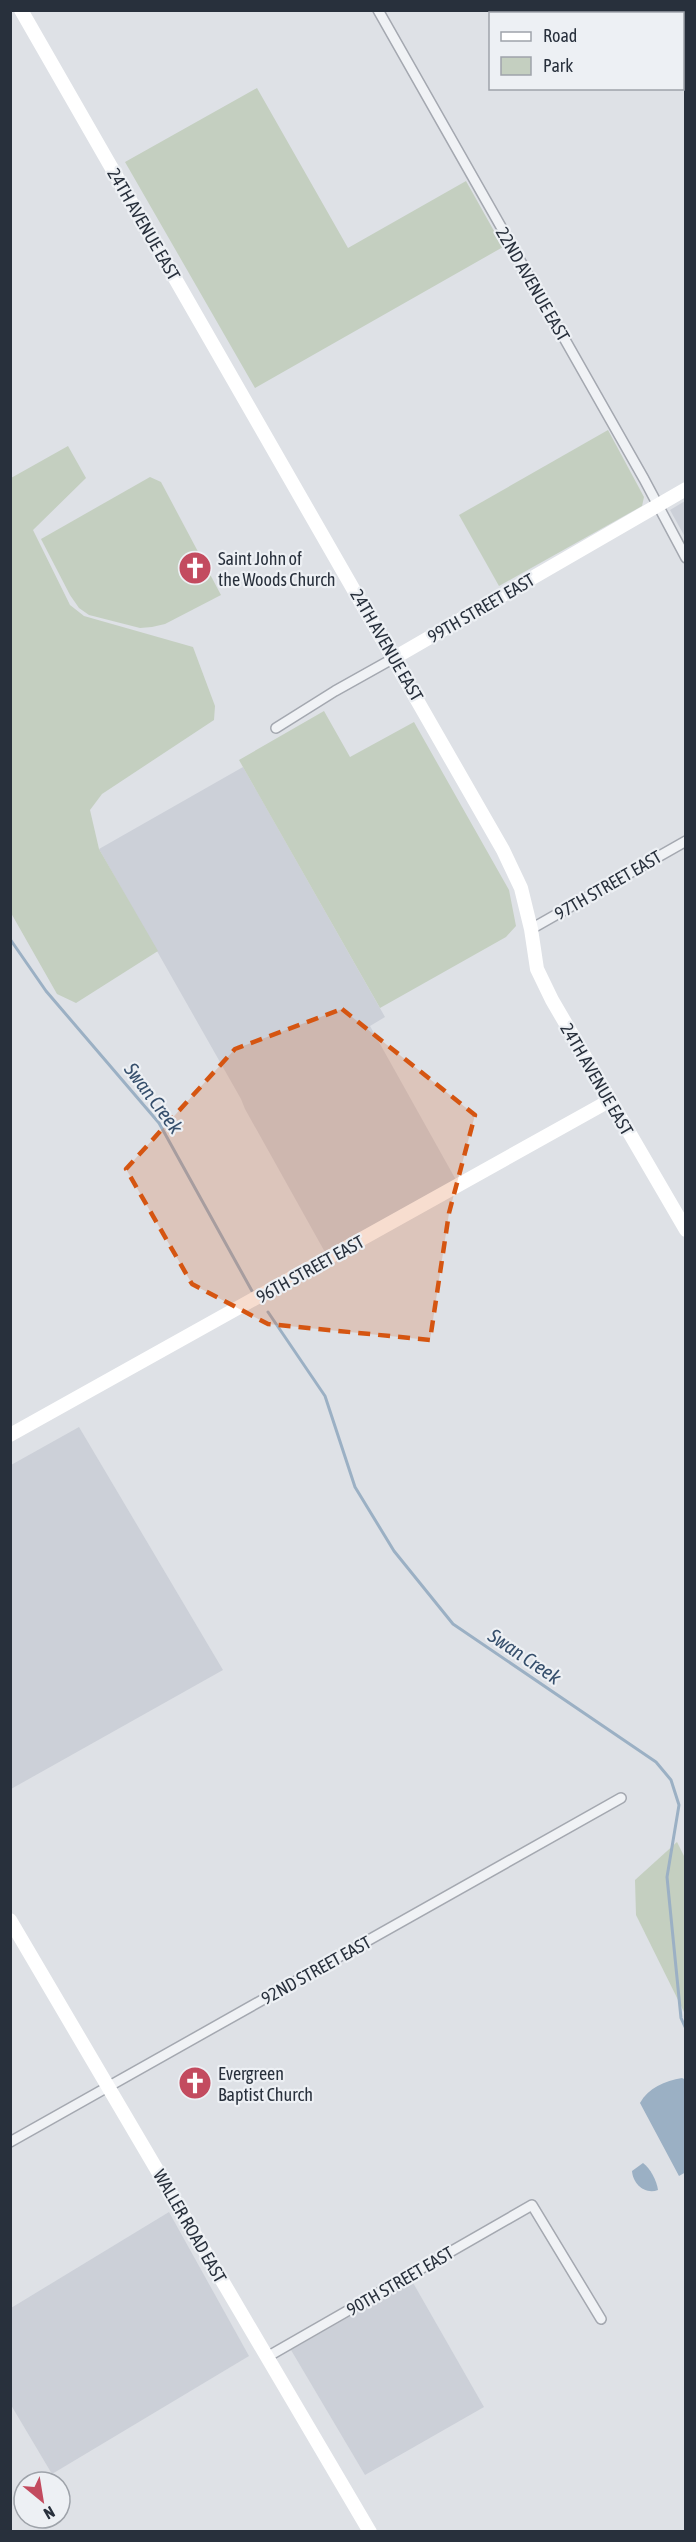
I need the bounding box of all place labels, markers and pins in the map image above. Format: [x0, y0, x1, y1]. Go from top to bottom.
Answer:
place label: Saint John of the Woods Church [218, 548, 336, 590]
church icon: Saint John of the Woods Church [177, 550, 213, 586]
place label: Evergreen Baptist Church [218, 2063, 313, 2105]
church icon: Evergreen Baptist Church [177, 2065, 213, 2101]

